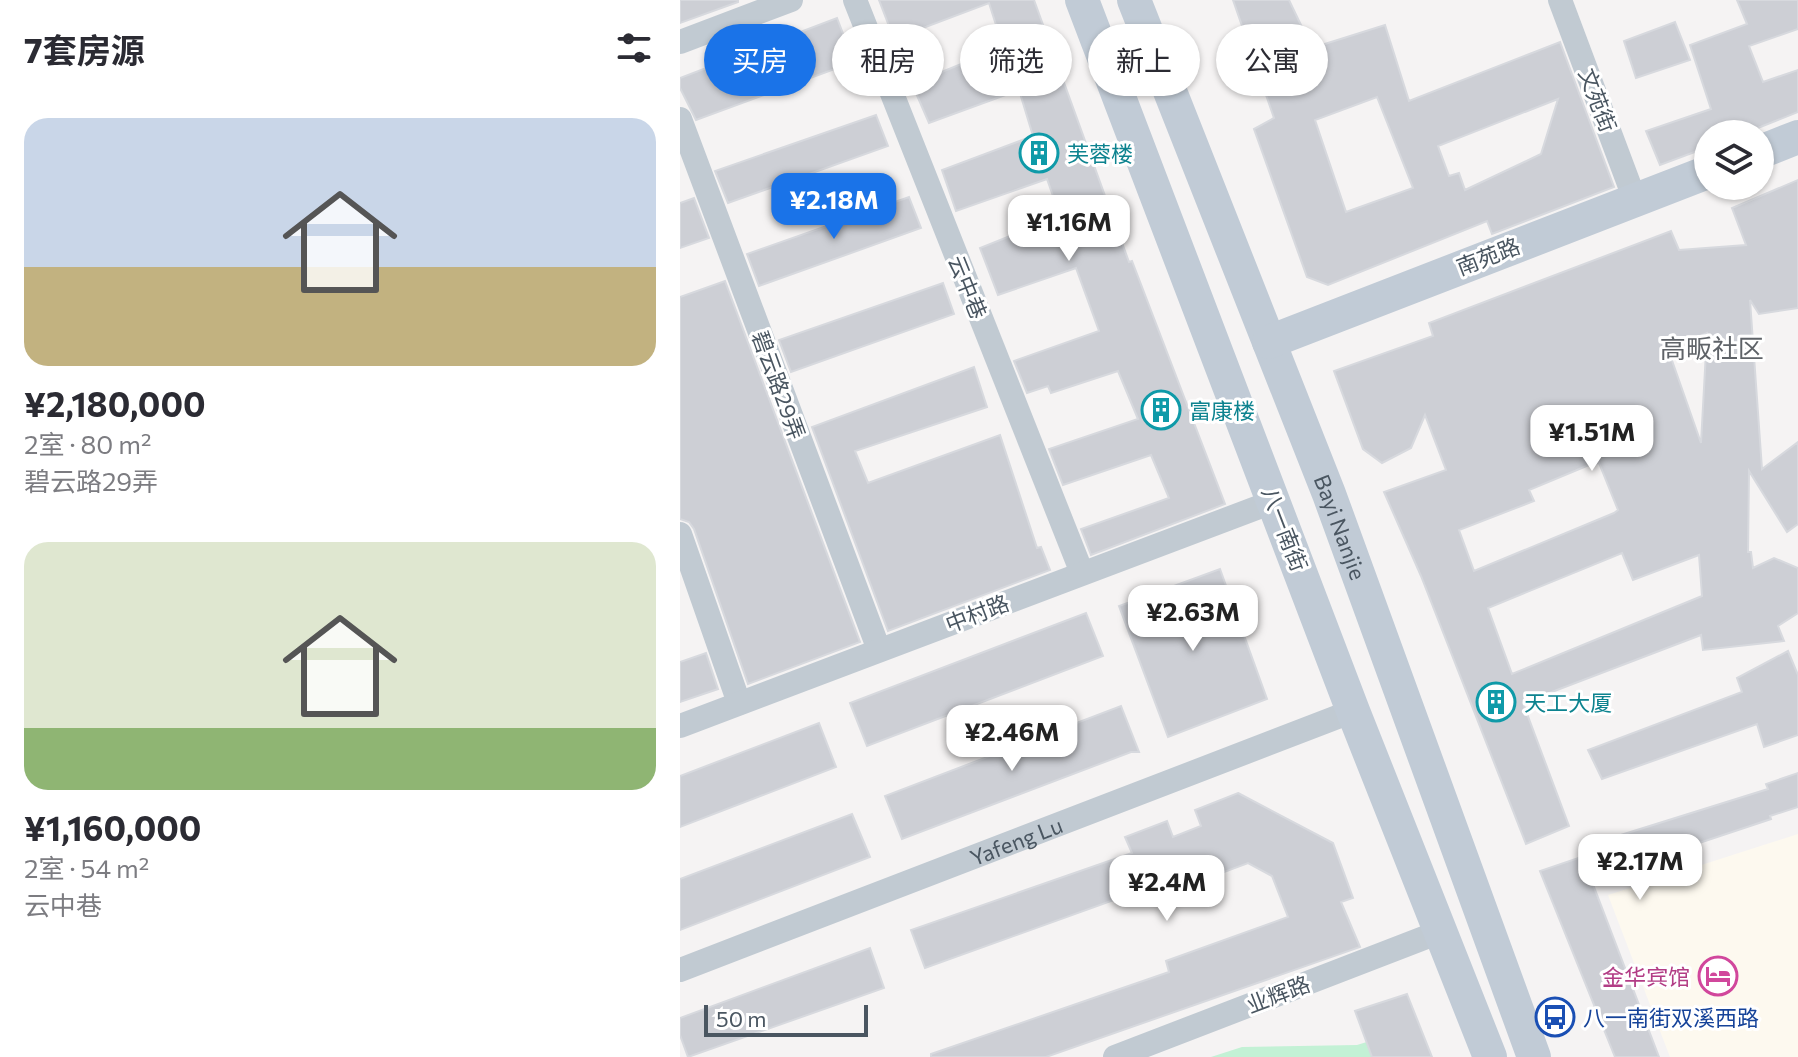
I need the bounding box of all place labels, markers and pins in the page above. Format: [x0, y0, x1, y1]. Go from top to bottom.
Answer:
building icon: 芙蓉楼 [1018, 132, 1060, 174]
place label: 芙蓉楼 [1067, 140, 1133, 167]
pin: ¥2.18M [769, 173, 899, 241]
pin: ¥1.16M [1004, 195, 1134, 263]
building icon: 富康楼 [1140, 389, 1182, 431]
place label: 富康楼 [1189, 397, 1255, 424]
pin: ¥1.51M [1527, 405, 1657, 473]
pin: ¥2.63M [1128, 585, 1258, 653]
building icon: 天工大厦 [1475, 681, 1517, 723]
place label: 天工大厦 [1524, 689, 1612, 716]
pin: ¥2.46M [947, 705, 1077, 773]
pin: ¥2.17M [1575, 834, 1705, 902]
pin: ¥2.4M [1111, 855, 1223, 923]
hotel icon: 金华宾馆 [1697, 955, 1739, 997]
place label: 金华宾馆 [1602, 963, 1690, 990]
bus stop icon: 八一南街双溪西路 [1534, 996, 1576, 1038]
place label: 八一南街双溪西路 [1583, 1004, 1759, 1031]

